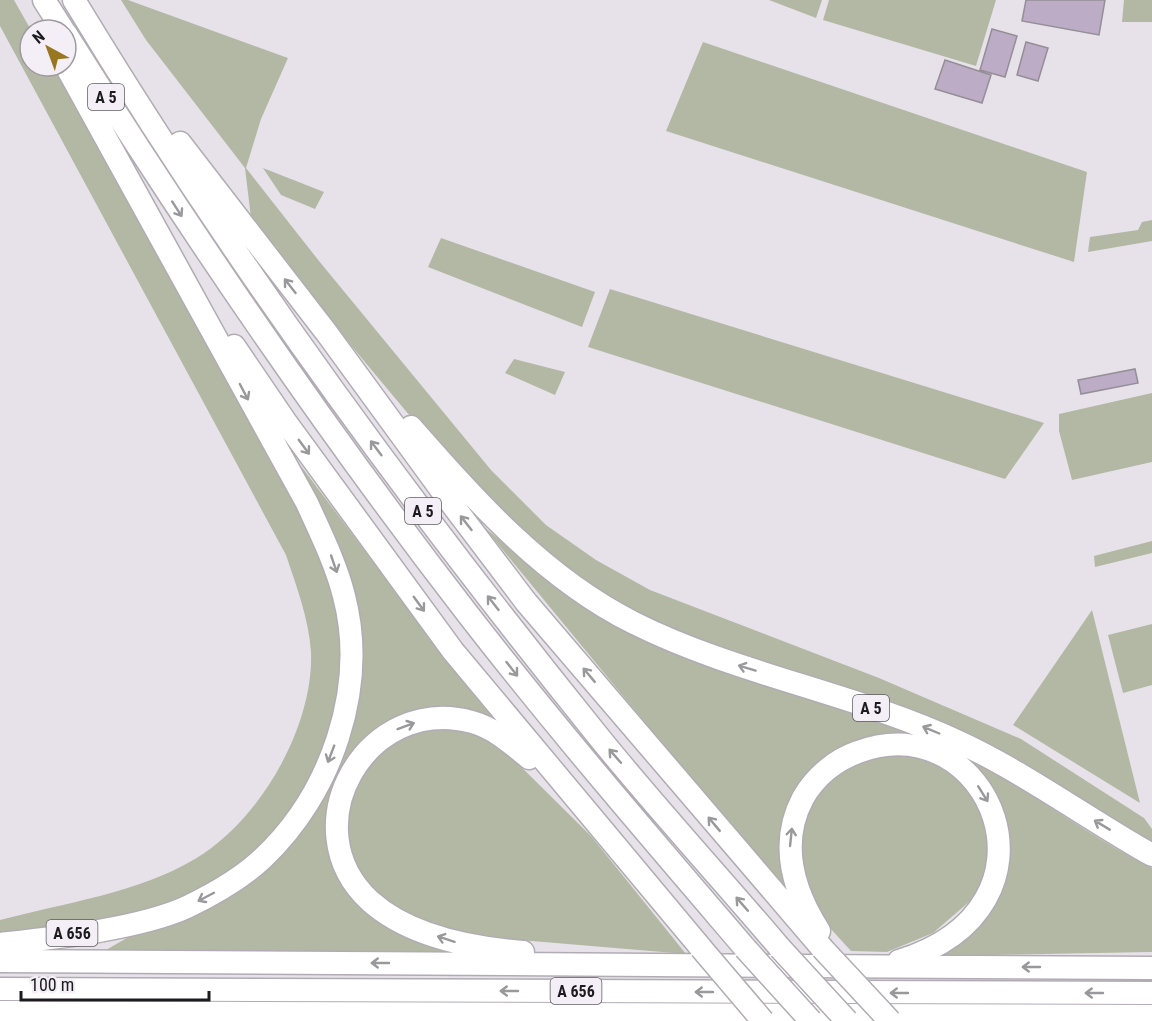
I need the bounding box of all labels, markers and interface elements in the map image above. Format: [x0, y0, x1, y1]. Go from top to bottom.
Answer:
north arrow [18, 18, 78, 78]
text: N [29, 27, 48, 47]
road number: A 5 [88, 84, 124, 110]
one-way arrow [171, 200, 184, 217]
one-way arrow [284, 278, 297, 294]
one-way arrow [239, 382, 250, 400]
one-way arrow [298, 438, 310, 454]
one-way arrow [369, 440, 382, 456]
road number: A 5 [405, 498, 441, 524]
one-way arrow [460, 516, 473, 532]
one-way arrow [329, 554, 340, 573]
one-way arrow [413, 596, 425, 612]
one-way arrow [487, 596, 500, 612]
one-way arrow [505, 661, 518, 677]
one-way arrow [738, 662, 757, 673]
one-way arrow [582, 667, 595, 683]
road number: A 5 [853, 695, 889, 721]
one-way arrow [396, 719, 415, 730]
one-way arrow [923, 724, 941, 736]
one-way arrow [325, 744, 336, 763]
one-way arrow [608, 749, 622, 764]
one-way arrow [977, 785, 989, 802]
one-way arrow [707, 817, 721, 832]
one-way arrow [1094, 819, 1111, 831]
one-way arrow [786, 828, 797, 848]
one-way arrow [198, 891, 215, 903]
one-way arrow [735, 896, 749, 911]
road number: A 656 [46, 920, 98, 946]
one-way arrow [437, 933, 456, 944]
one-way arrow [371, 958, 391, 969]
one-way arrow [1021, 961, 1041, 973]
scale bar [21, 964, 208, 1002]
text: 100 m [30, 974, 74, 995]
road number: A 656 [550, 978, 602, 1004]
one-way arrow [499, 985, 519, 997]
one-way arrow [694, 986, 714, 998]
one-way arrow [889, 987, 909, 999]
one-way arrow [1084, 987, 1104, 999]

